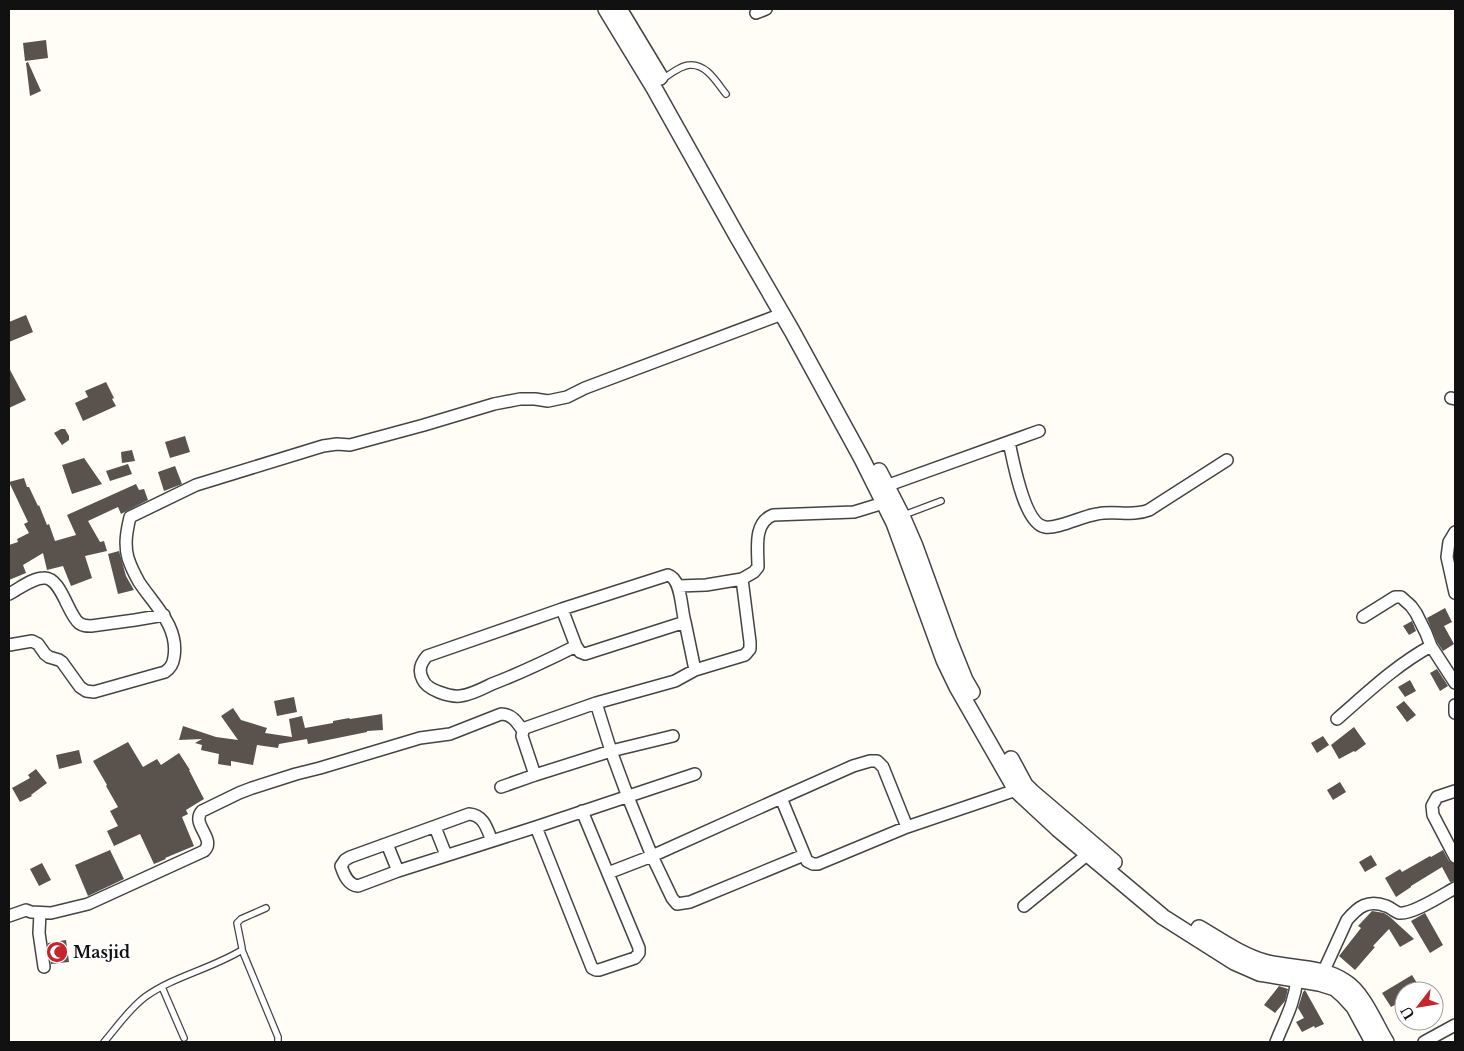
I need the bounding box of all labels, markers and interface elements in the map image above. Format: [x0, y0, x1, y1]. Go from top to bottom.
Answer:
mosque icon: Masjid [45, 940, 69, 964]
place label: Masjid [73, 942, 130, 962]
north arrow [1394, 981, 1444, 1031]
text: U [1397, 1002, 1419, 1023]

